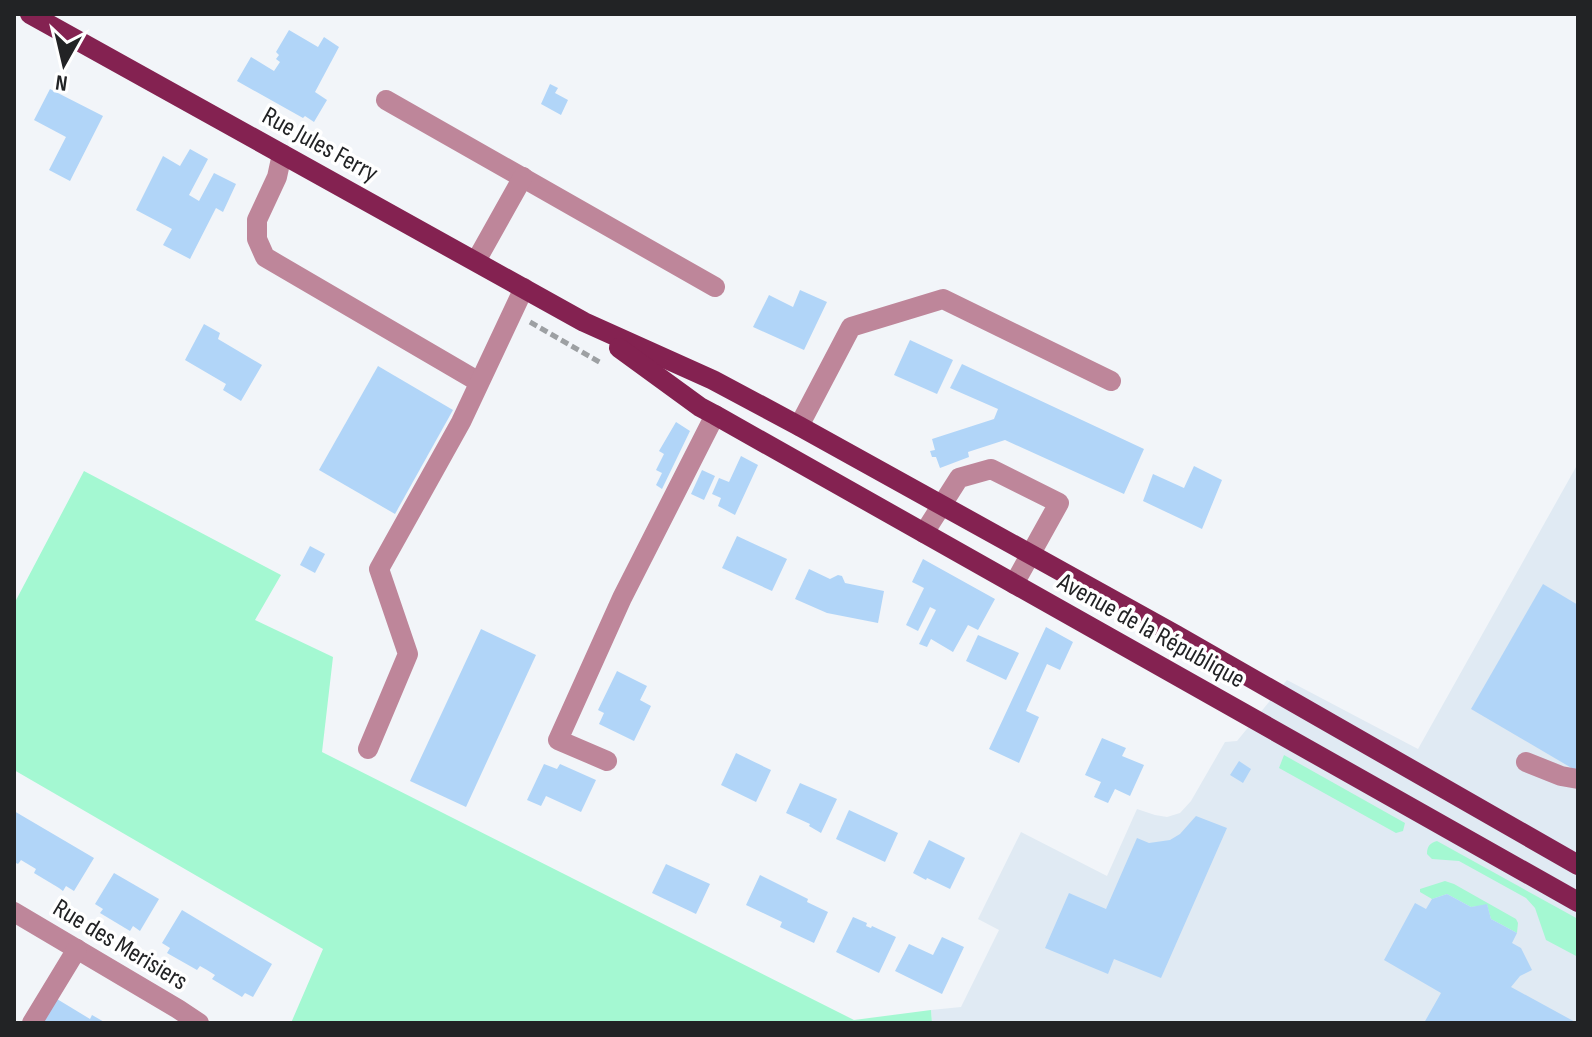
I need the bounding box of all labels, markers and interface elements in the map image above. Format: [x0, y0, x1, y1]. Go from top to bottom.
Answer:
north arrow [24, 24, 104, 104]
text: N [54, 68, 69, 97]
street label: Rue Jules Ferry [257, 101, 383, 189]
street label: Avenue de la République [1051, 566, 1250, 695]
street label: Rue des Merisiers [47, 893, 193, 997]

